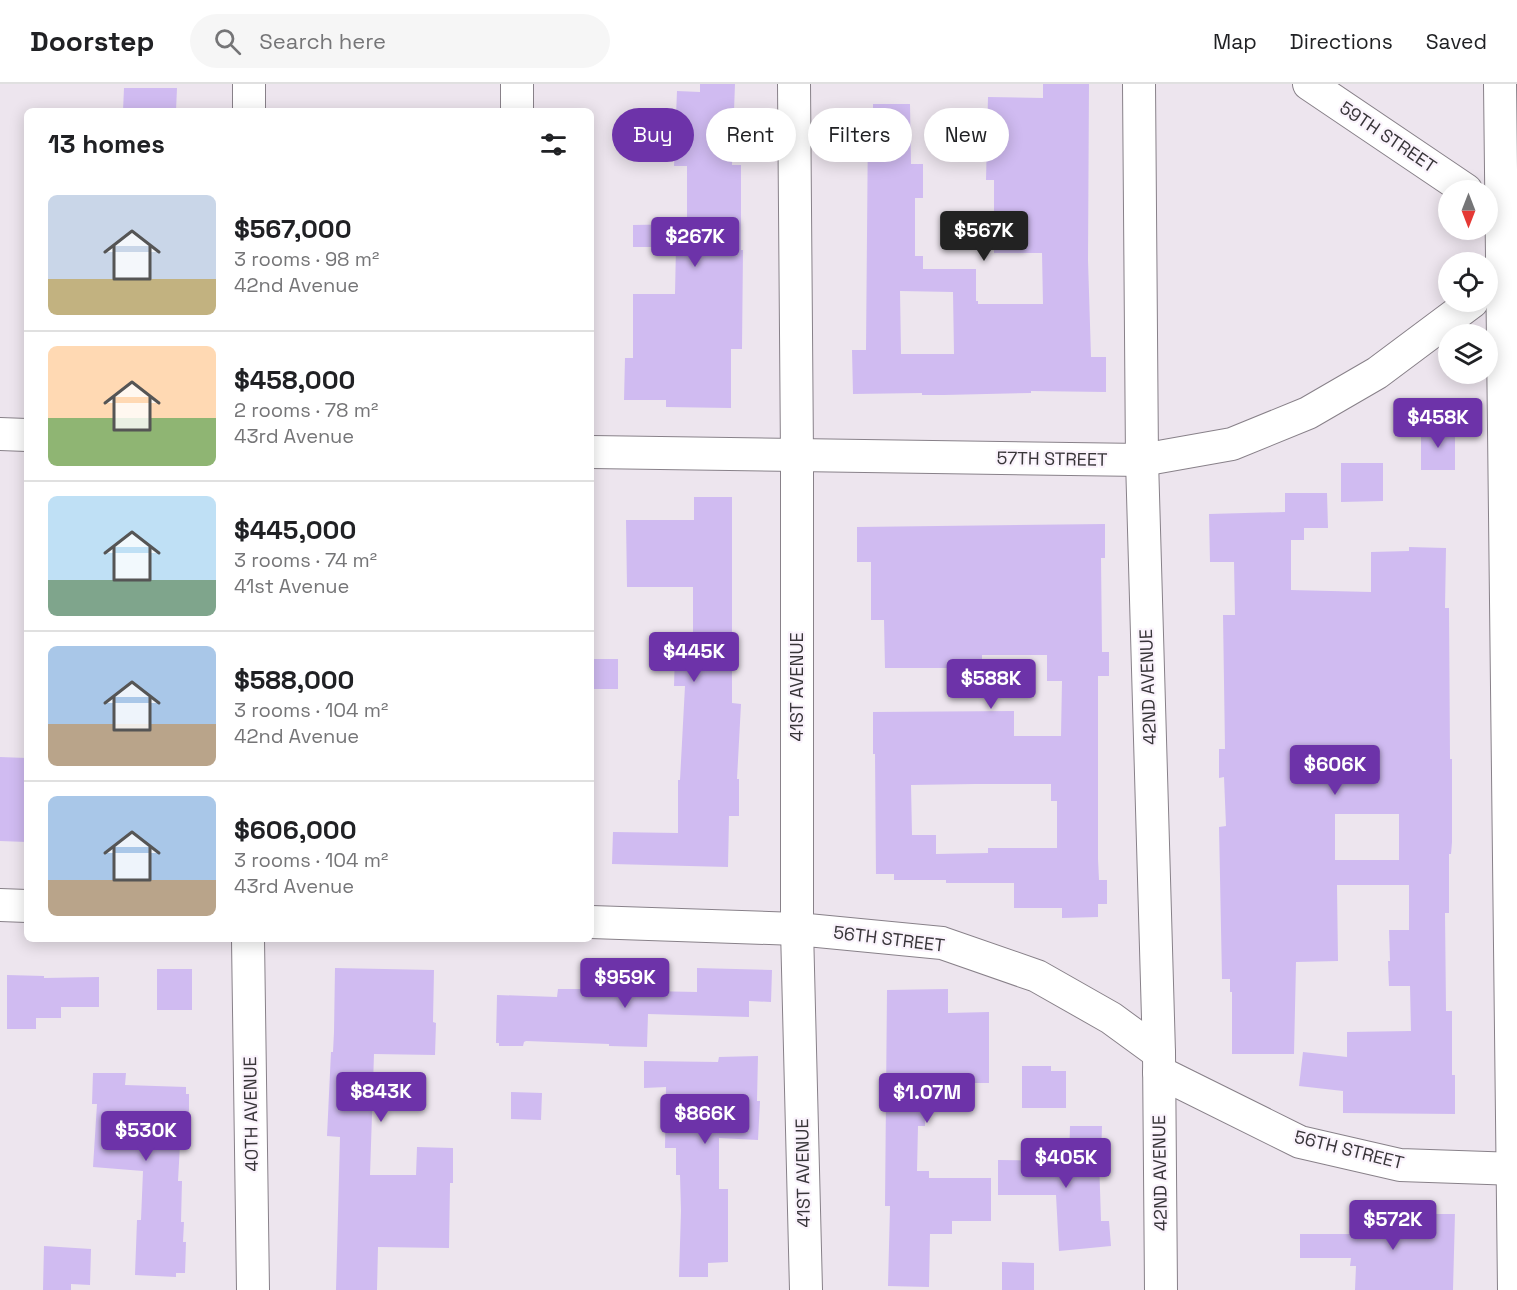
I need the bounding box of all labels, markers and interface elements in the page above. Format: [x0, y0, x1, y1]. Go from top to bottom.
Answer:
search box [190, 14, 610, 68]
text: Doorstep [30, 23, 154, 59]
icon: search [211, 25, 244, 58]
text: Search here [259, 27, 386, 55]
text: Map [1213, 28, 1257, 55]
text: Directions [1290, 28, 1393, 55]
text: Saved [1426, 28, 1487, 55]
street label: 59TH STREET [1335, 96, 1442, 178]
chip: Buy [612, 108, 694, 162]
chip: Rent [706, 108, 796, 162]
chip: Filters [808, 108, 912, 162]
chip: New [924, 108, 1009, 162]
text: 13 homes [48, 127, 165, 161]
icon: filters [537, 128, 570, 161]
north arrow [1438, 180, 1498, 240]
map controls [1438, 180, 1498, 384]
pin: $567K [942, 211, 1026, 262]
text: $567,000 [234, 212, 352, 246]
pin: $267K [653, 217, 737, 268]
text: $567K [954, 217, 1014, 243]
icon: home [96, 219, 168, 291]
text: $267K [665, 223, 725, 249]
text: 3 rooms · 98 m² [234, 246, 379, 272]
button: locate [1438, 252, 1498, 312]
text: 42nd Avenue [234, 272, 359, 298]
button: layers [1438, 324, 1498, 384]
text: $458,000 [234, 363, 355, 397]
icon: home [96, 370, 168, 442]
text: 2 rooms · 78 m² [234, 397, 378, 423]
pin: $458K [1396, 398, 1480, 449]
text: $458K [1407, 404, 1469, 430]
text: 43rd Avenue [234, 423, 354, 449]
street label: 57TH STREET [996, 446, 1108, 471]
text: $445,000 [234, 513, 356, 547]
icon: home [96, 520, 168, 592]
text: 3 rooms · 74 m² [234, 547, 377, 573]
text: 41st Avenue [234, 573, 349, 599]
street label: 42ND AVENUE [1134, 629, 1161, 745]
pin: $445K [652, 632, 736, 683]
street label: 41ST AVENUE [785, 632, 808, 742]
text: $445K [663, 638, 725, 664]
pin: $588K [949, 659, 1033, 710]
text: $588,000 [234, 663, 354, 697]
text: $588K [961, 665, 1021, 691]
icon: home [96, 670, 168, 742]
text: 3 rooms · 104 m² [234, 697, 388, 723]
text: 42nd Avenue [234, 723, 359, 749]
pin: $606K [1293, 745, 1377, 796]
text: $606K [1304, 751, 1366, 777]
text: $606,000 [234, 813, 357, 847]
icon: home [96, 820, 168, 892]
text: 3 rooms · 104 m² [234, 847, 388, 873]
text: 43rd Avenue [234, 873, 354, 899]
street label: 56TH STREET [832, 920, 946, 957]
pin: $959K [583, 958, 667, 1009]
text: $959K [594, 964, 656, 990]
street label: 40TH AVENUE [238, 1056, 263, 1172]
pin: $843K [339, 1072, 423, 1123]
pin: $1.07M [878, 1073, 976, 1124]
text: $843K [350, 1078, 412, 1104]
text: $1.07M [893, 1079, 961, 1105]
pin: $866K [663, 1094, 747, 1145]
text: $866K [674, 1100, 736, 1126]
pin: $530K [104, 1111, 188, 1162]
street label: 42ND AVENUE [1147, 1115, 1172, 1231]
text: $530K [115, 1117, 177, 1143]
street label: 41ST AVENUE [790, 1118, 815, 1228]
street label: 56TH STREET [1292, 1125, 1407, 1174]
pin: $405K [1024, 1138, 1108, 1189]
text: $405K [1035, 1144, 1097, 1170]
pin: $572K [1351, 1200, 1435, 1251]
text: $572K [1363, 1206, 1423, 1232]

